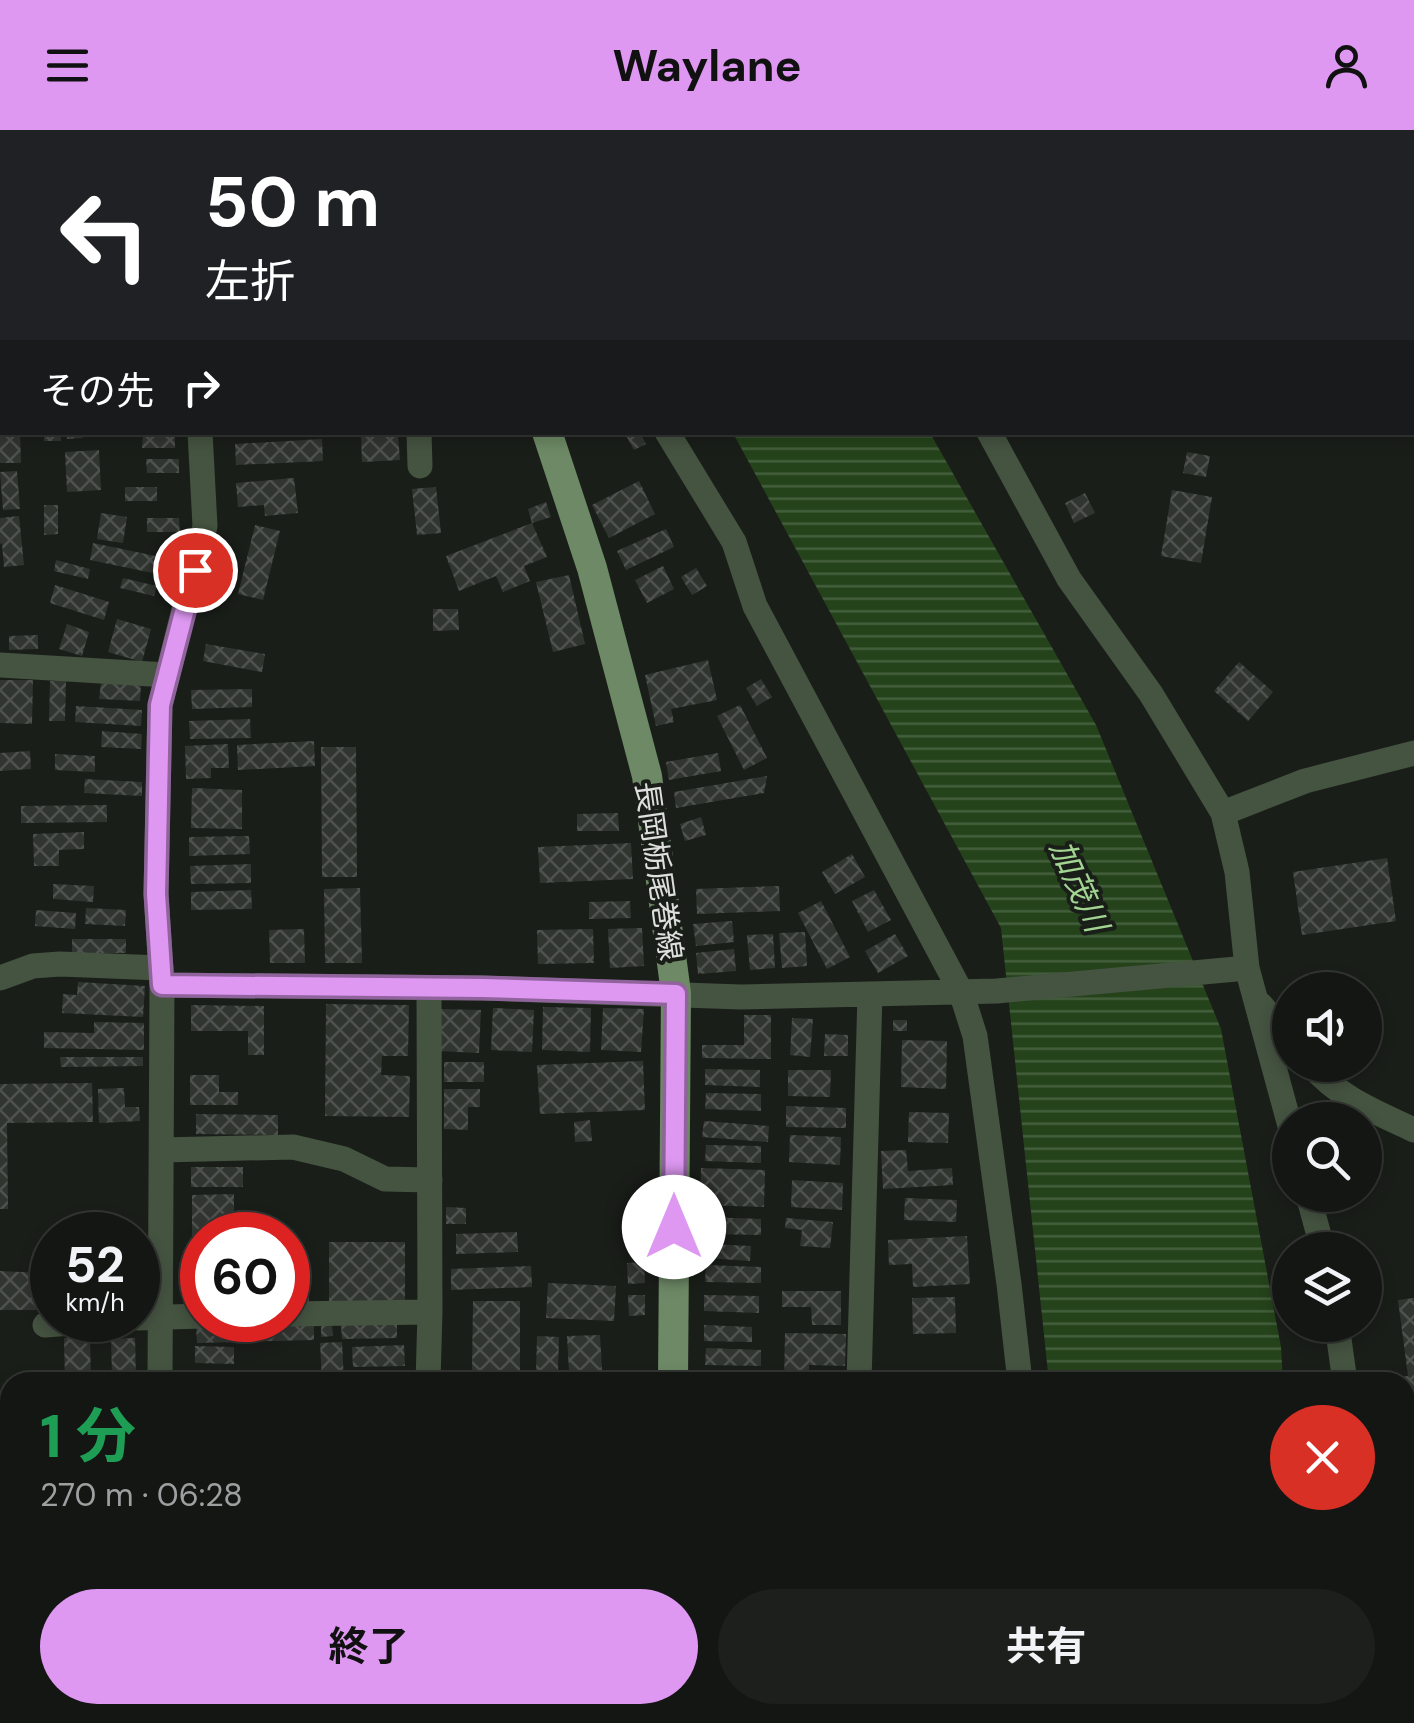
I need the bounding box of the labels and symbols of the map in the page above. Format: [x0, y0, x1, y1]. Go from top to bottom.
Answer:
pin [153, 528, 238, 613]
street label: 長岡栃尾巻線 [627, 779, 691, 963]
water label: 加茂川 [1040, 834, 1119, 941]
position arrow [622, 1175, 726, 1279]
speed limit sign: 60 [180, 1212, 310, 1342]

